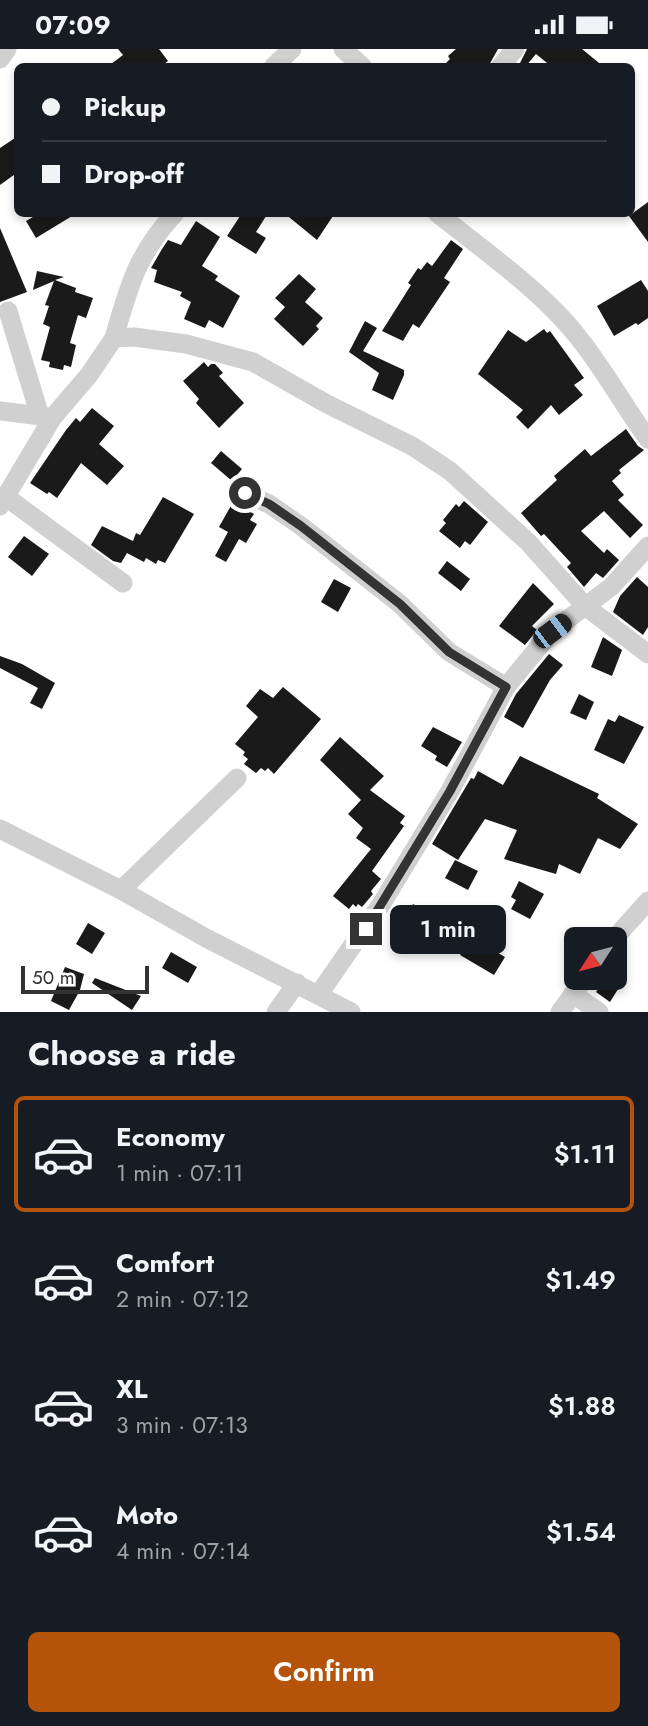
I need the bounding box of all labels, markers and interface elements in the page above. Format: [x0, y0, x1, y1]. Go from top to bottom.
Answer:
text: 07:09 [35, 6, 111, 44]
text: Pickup [84, 88, 166, 126]
text: Drop-off [84, 155, 184, 193]
route start [229, 477, 261, 509]
car [529, 610, 576, 652]
callout: 1 min [390, 905, 506, 953]
text: 1 min [420, 912, 476, 946]
route end [350, 913, 382, 945]
north arrow [564, 927, 626, 991]
map controls [564, 927, 627, 990]
scale bar [21, 963, 149, 995]
text: 50 m [32, 964, 75, 991]
text: Choose a ride [28, 1031, 236, 1077]
text: Economy [116, 1118, 225, 1156]
icon: car [32, 1123, 95, 1186]
text: $1.11 [554, 1135, 616, 1173]
text: 1 min · 07:11 [116, 1156, 243, 1190]
text: Comfort [116, 1244, 214, 1282]
icon: car [32, 1249, 95, 1312]
text: $1.49 [545, 1261, 616, 1299]
text: 2 min · 07:12 [116, 1282, 249, 1316]
text: XL [116, 1370, 148, 1408]
icon: car [32, 1375, 95, 1438]
text: $1.88 [548, 1387, 616, 1425]
text: 3 min · 07:13 [116, 1408, 248, 1442]
text: Moto [116, 1496, 178, 1534]
icon: car [32, 1501, 95, 1564]
text: $1.54 [546, 1513, 616, 1551]
text: 4 min · 07:14 [116, 1534, 250, 1568]
button: Confirm [28, 1632, 620, 1712]

